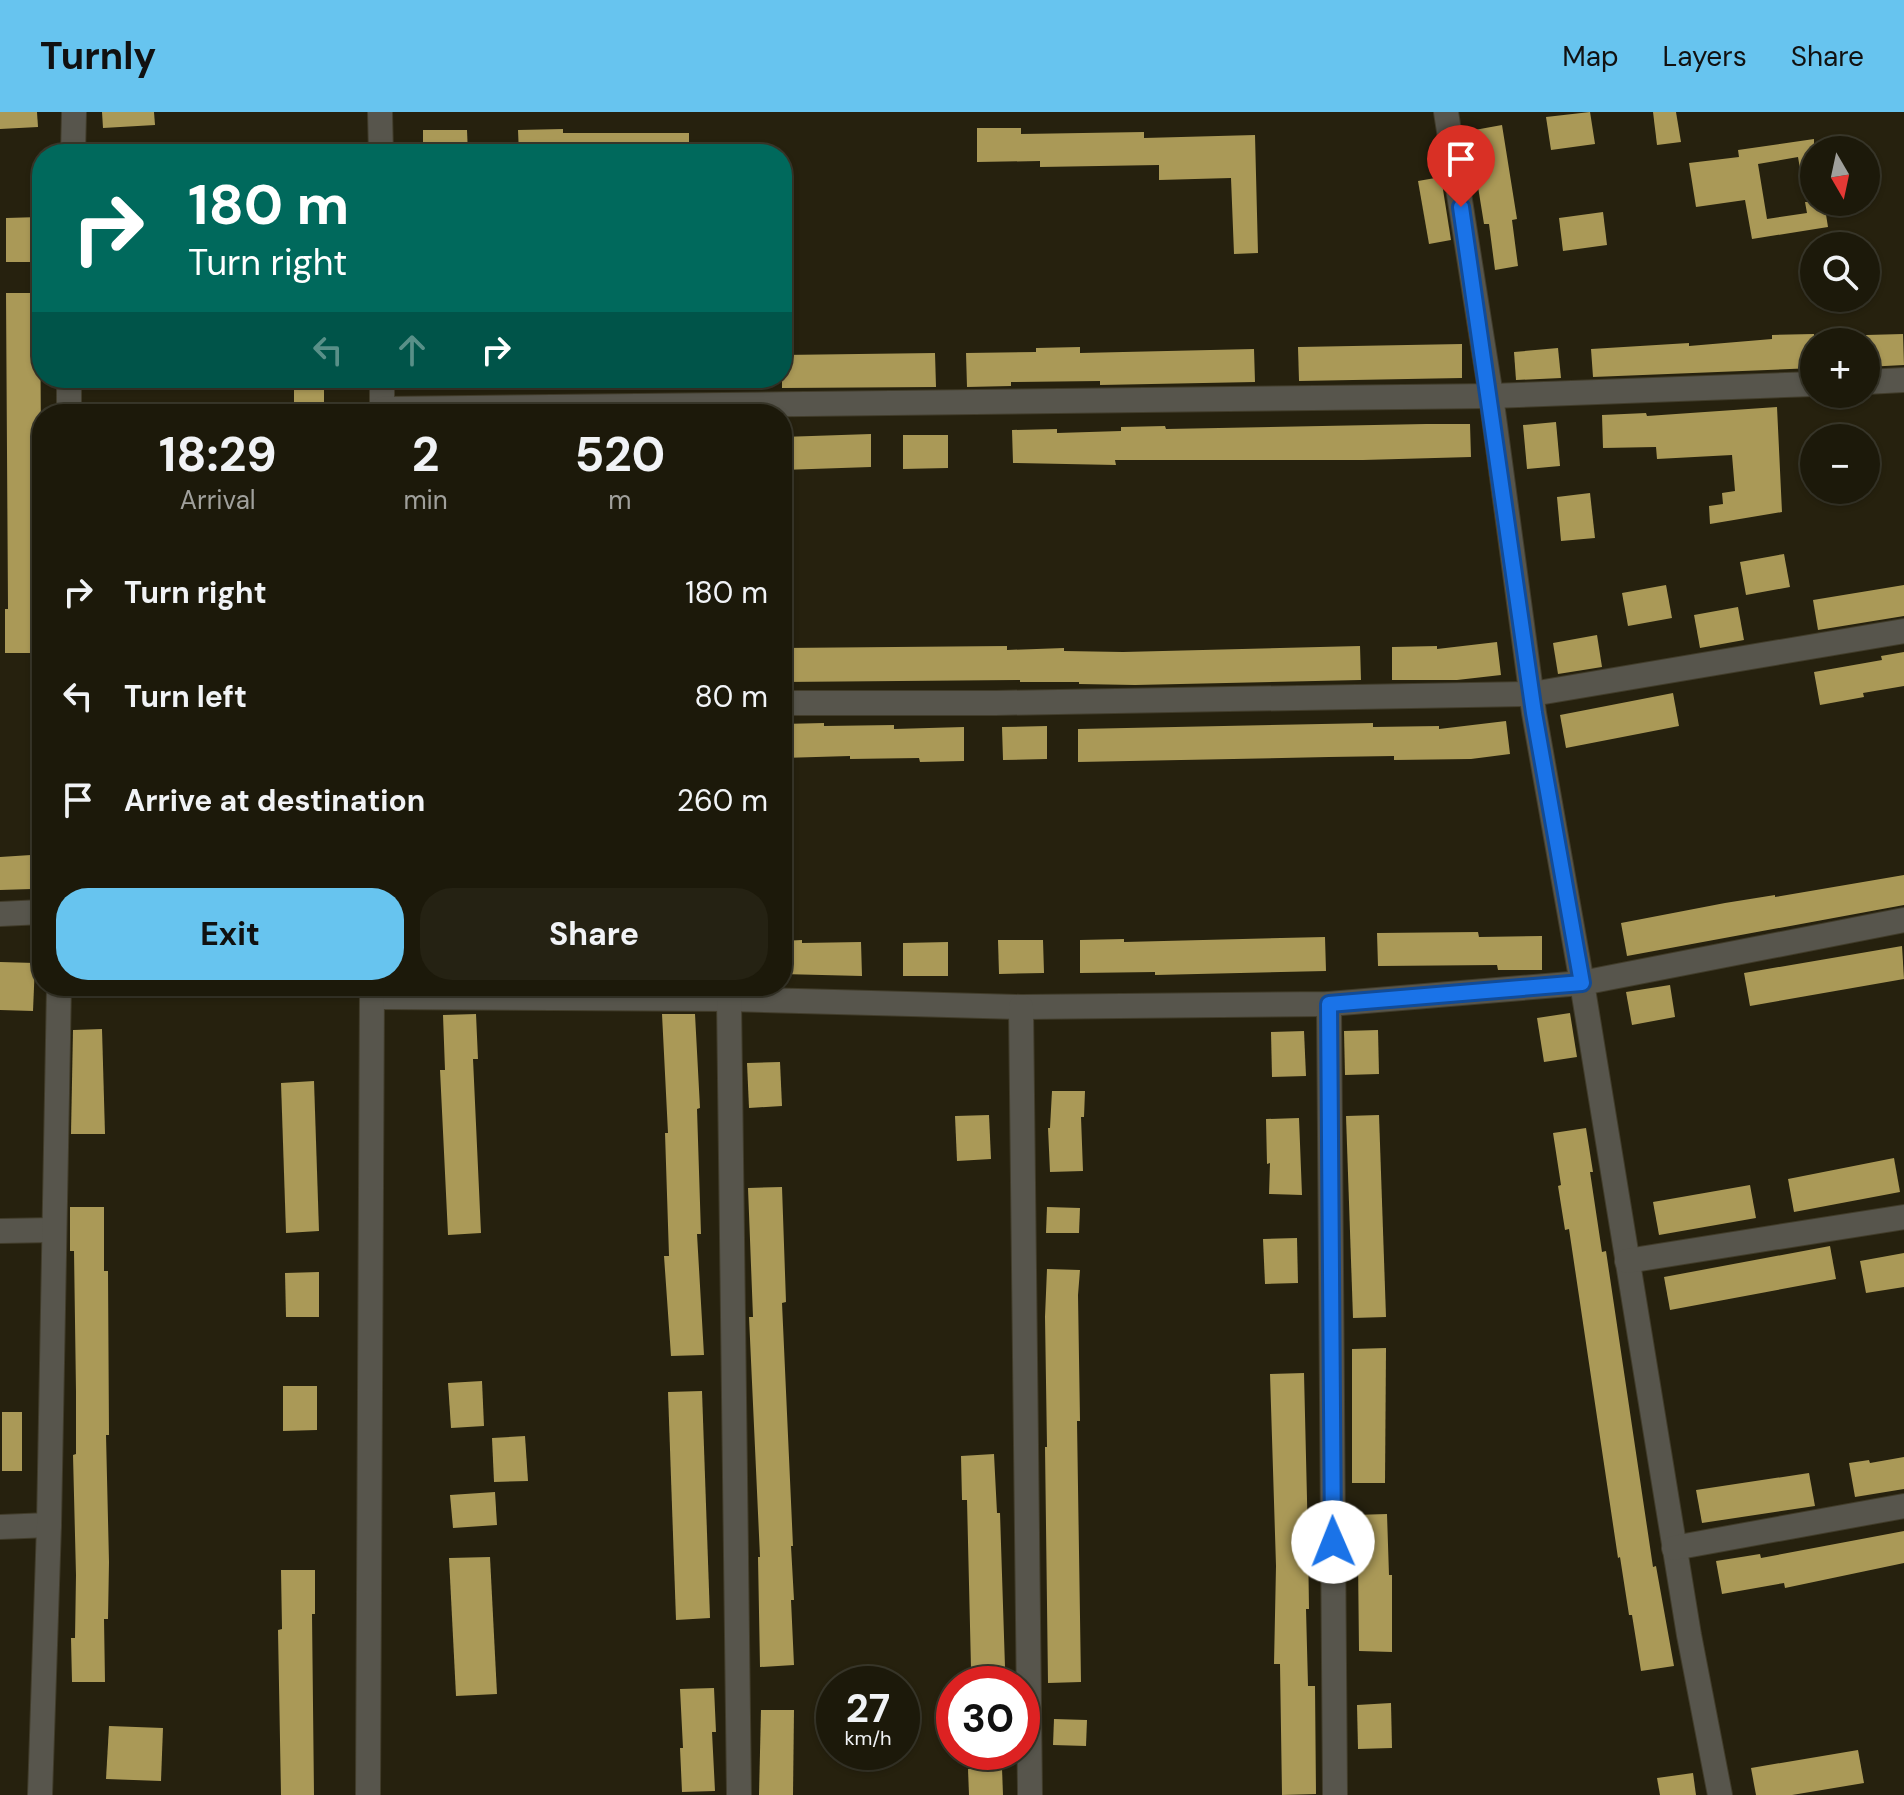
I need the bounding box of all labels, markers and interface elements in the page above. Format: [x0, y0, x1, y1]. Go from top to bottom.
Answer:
text: Turnly [40, 31, 156, 81]
text: Map [1562, 38, 1619, 75]
text: Layers [1663, 38, 1747, 75]
text: Share [1791, 38, 1864, 75]
pin [1427, 125, 1495, 207]
north arrow [1800, 136, 1880, 216]
map controls [1800, 136, 1880, 504]
icon: arrive [1439, 137, 1483, 181]
text: 180 m [188, 168, 349, 241]
icon: right [56, 176, 160, 280]
button: search [1800, 232, 1880, 312]
text: Turn right [188, 239, 347, 286]
icon: left [306, 328, 350, 372]
icon: ahead [390, 328, 434, 372]
icon: right [474, 328, 518, 372]
button: + [1800, 328, 1880, 408]
text: 18:29 [159, 423, 277, 486]
text: 2 [412, 423, 439, 486]
text: 520 [574, 423, 665, 486]
button: − [1800, 424, 1880, 504]
text: Arrival [180, 483, 256, 517]
text: min [403, 483, 448, 517]
text: m [608, 483, 631, 517]
icon: right [56, 570, 100, 614]
text: Turn right [124, 573, 267, 612]
text: 180 m [685, 573, 768, 612]
icon: left [56, 674, 100, 718]
text: Turn left [124, 677, 247, 716]
text: 80 m [695, 677, 768, 716]
icon: arrive [56, 778, 100, 822]
text: Arrive at destination [124, 781, 425, 820]
text: 260 m [677, 781, 768, 820]
button: Exit [56, 888, 404, 980]
button: Share [420, 888, 768, 980]
position arrow [1291, 1500, 1375, 1584]
speed limit sign: 30 [936, 1666, 1040, 1770]
text: 27 [846, 1682, 890, 1734]
text: km/h [844, 1725, 892, 1751]

